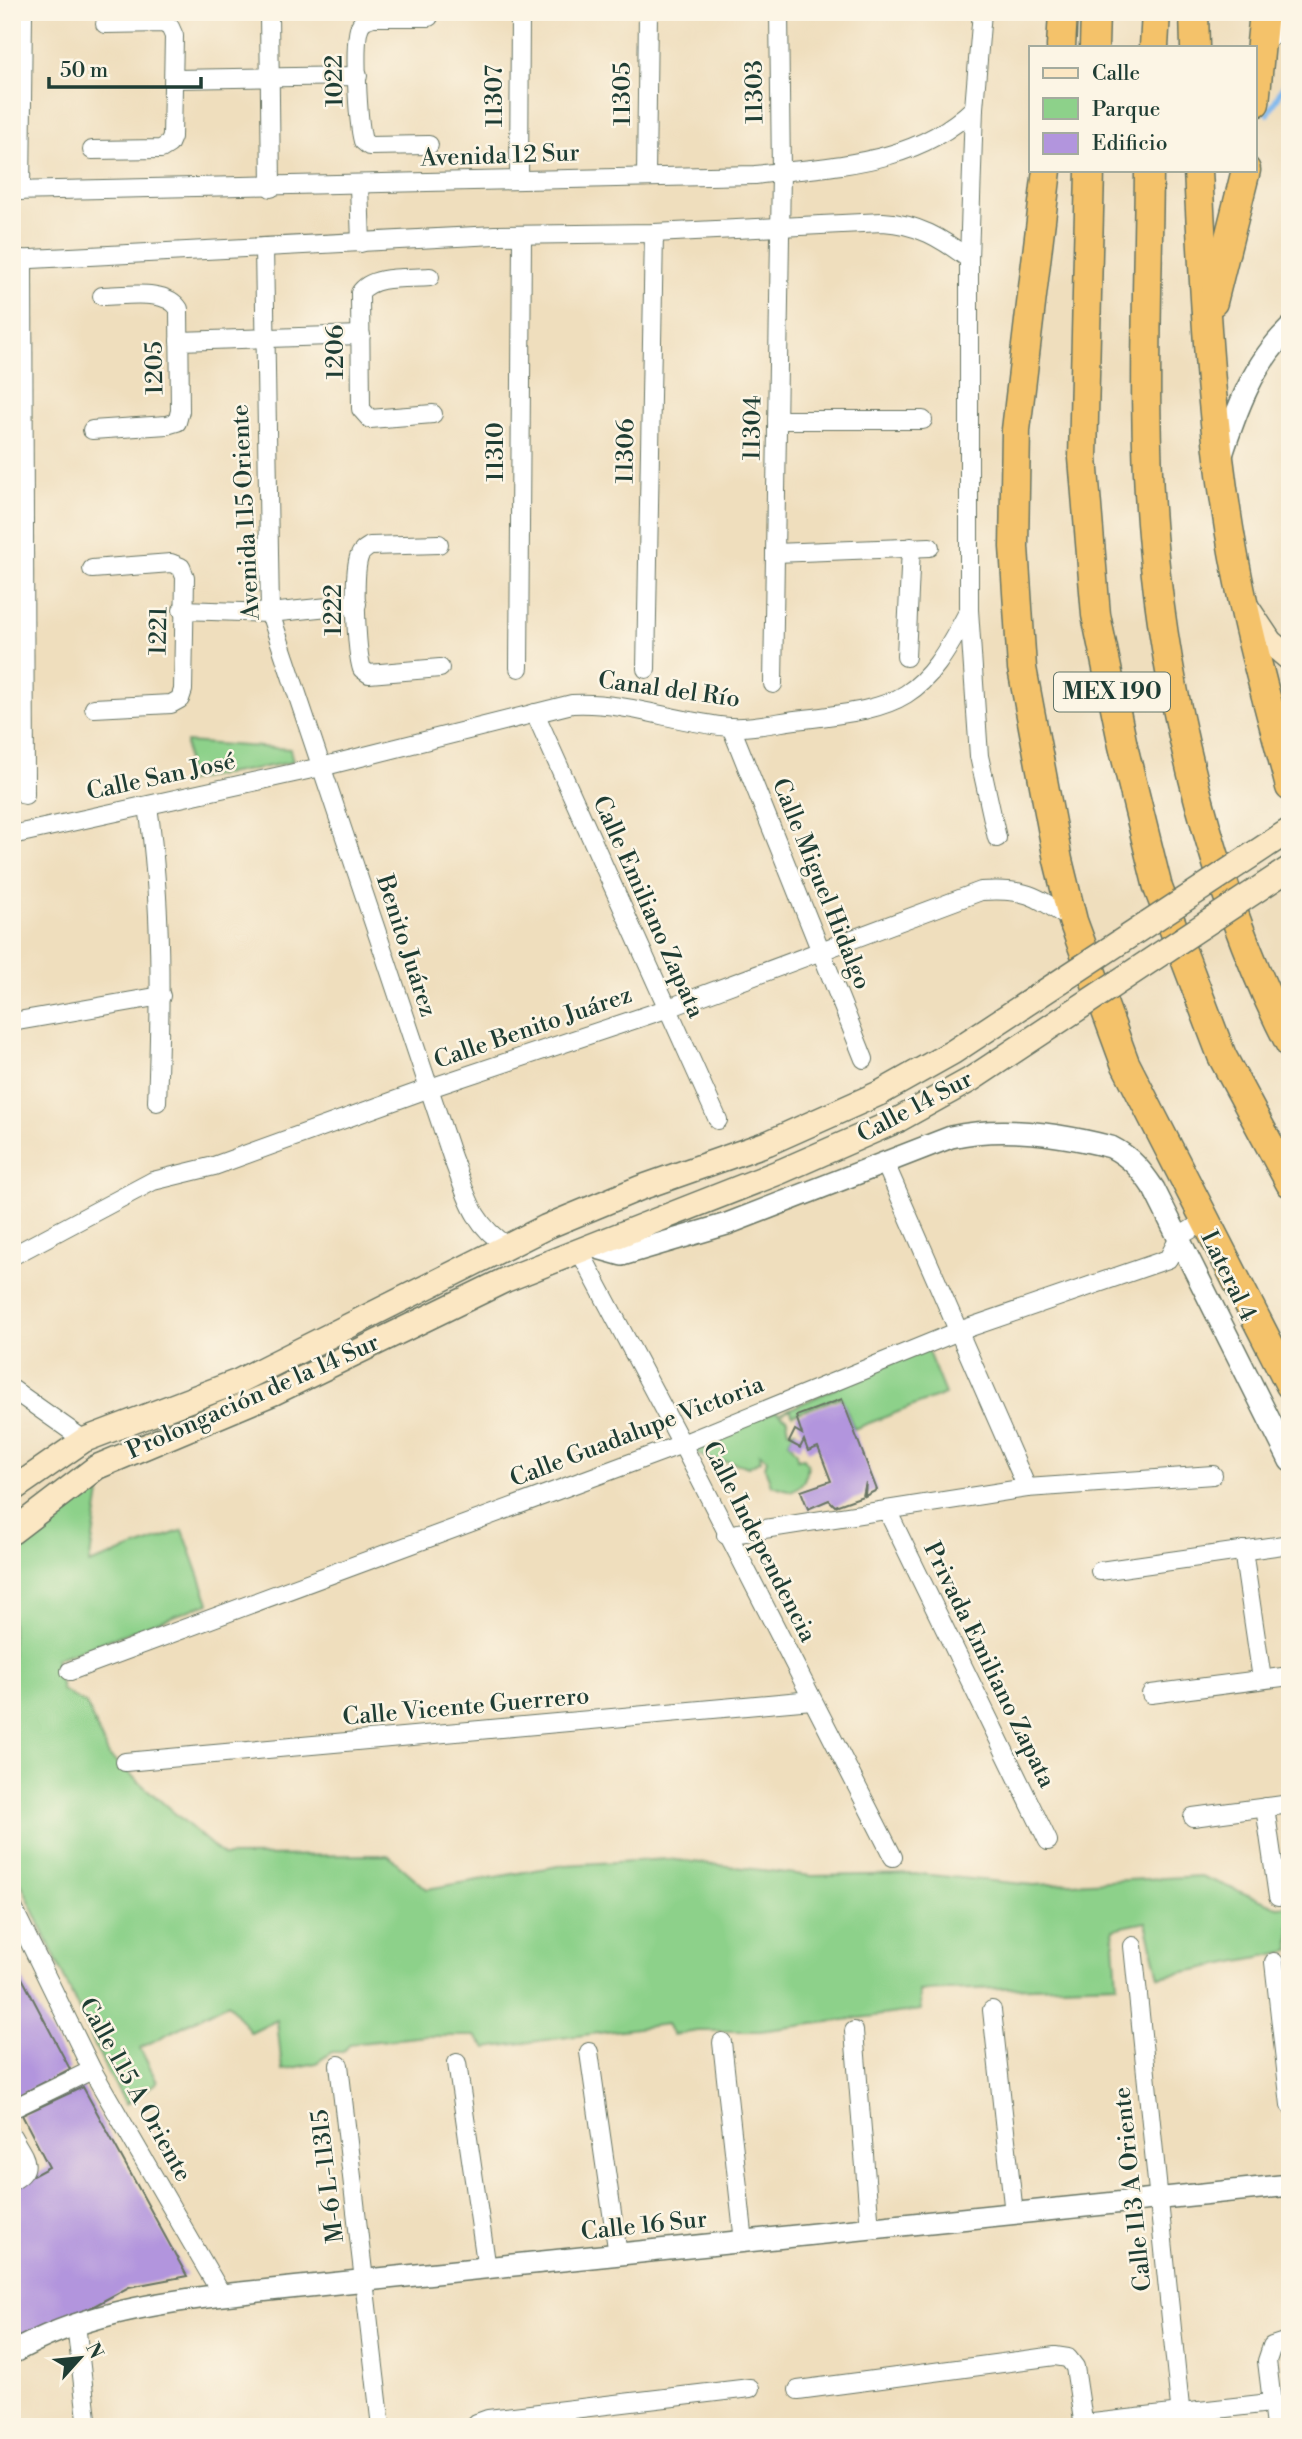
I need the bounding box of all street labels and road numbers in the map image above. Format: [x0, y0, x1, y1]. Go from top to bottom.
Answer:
street label: 1022 [320, 55, 350, 107]
street label: 11303 [739, 60, 771, 124]
street label: 11305 [608, 62, 638, 126]
street label: 11307 [480, 65, 510, 127]
street label: Avenida 12 Sur [419, 138, 580, 174]
street label: 1206 [321, 325, 351, 379]
street label: 1205 [140, 341, 170, 395]
street label: 11304 [737, 395, 769, 461]
street label: Avenida 115 Oriente [225, 403, 267, 622]
street label: 11306 [610, 418, 642, 484]
street label: 11310 [481, 422, 511, 482]
street label: 1222 [319, 584, 349, 636]
street label: 1221 [144, 606, 174, 656]
street label: Canal del Río [596, 665, 742, 715]
road number: MEX 190 [1054, 672, 1170, 712]
street label: Calle San José [84, 747, 238, 807]
street label: Calle Miguel Hidalgo [765, 774, 877, 994]
street label: Calle Emiliano Zapata [585, 791, 711, 1024]
street label: Benito Juárez [369, 870, 443, 1021]
street label: Calle Benito Juárez [430, 980, 636, 1076]
street label: Calle 14 Sur [852, 1064, 978, 1150]
street label: Lateral 4 [1193, 1226, 1263, 1326]
street label: Prolongación de la 14 Sur [122, 1328, 384, 1466]
street label: Calle Guadalupe Victoria [506, 1369, 769, 1494]
street label: Calle Independencia [695, 1436, 823, 1648]
street label: Privada Emiliano Zapata [916, 1537, 1062, 1794]
street label: Calle Vicente Guerrero [341, 1681, 591, 1733]
street label: Calle 115 A Oriente [72, 1993, 198, 2187]
street label: Calle 113 A Oriente [1107, 2085, 1159, 2293]
street label: M-6 L-11315 [305, 2108, 351, 2244]
street label: Calle 16 Sur [579, 2204, 709, 2248]

